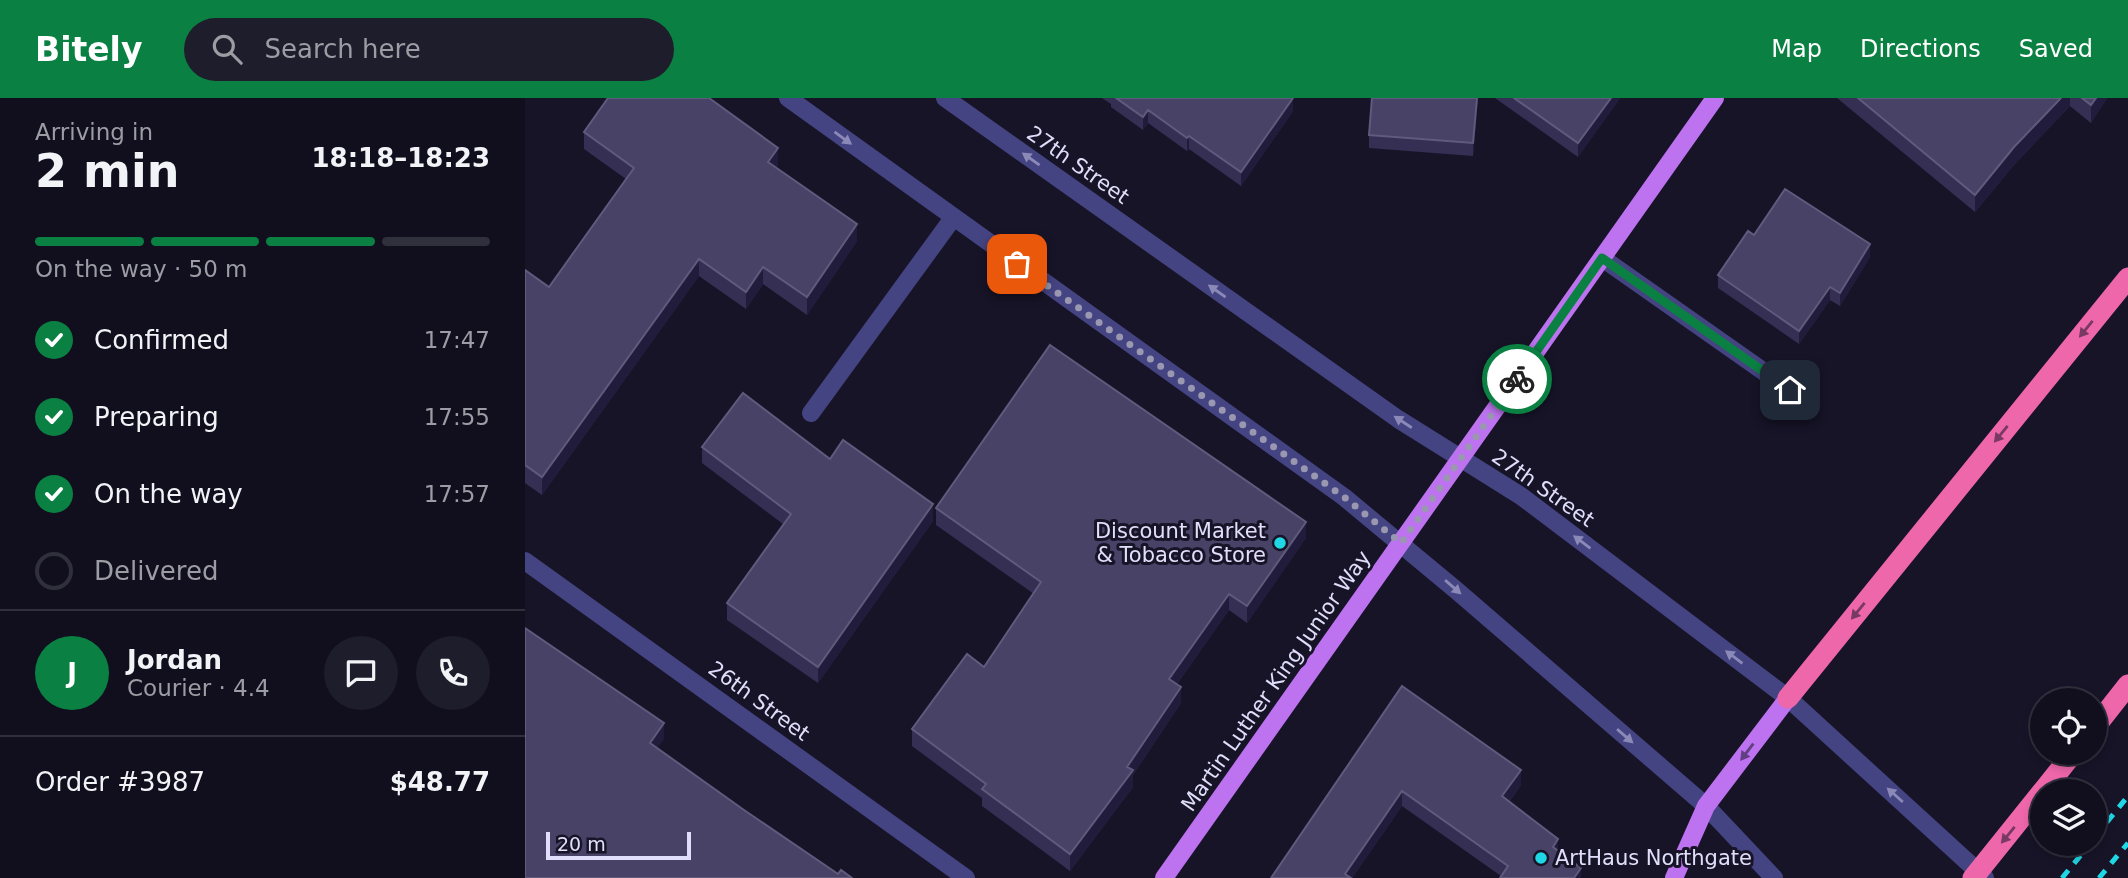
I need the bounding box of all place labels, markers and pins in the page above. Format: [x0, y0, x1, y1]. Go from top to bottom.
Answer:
pin [987, 234, 1047, 294]
pin [1760, 360, 1820, 420]
place label: Discount Market & Tobacco Store [1095, 519, 1266, 567]
marker: Discount Market & Tobacco Store [1272, 535, 1288, 551]
place label: ArtHaus Northgate [1555, 846, 1752, 870]
marker: ArtHaus Northgate [1533, 850, 1549, 866]

